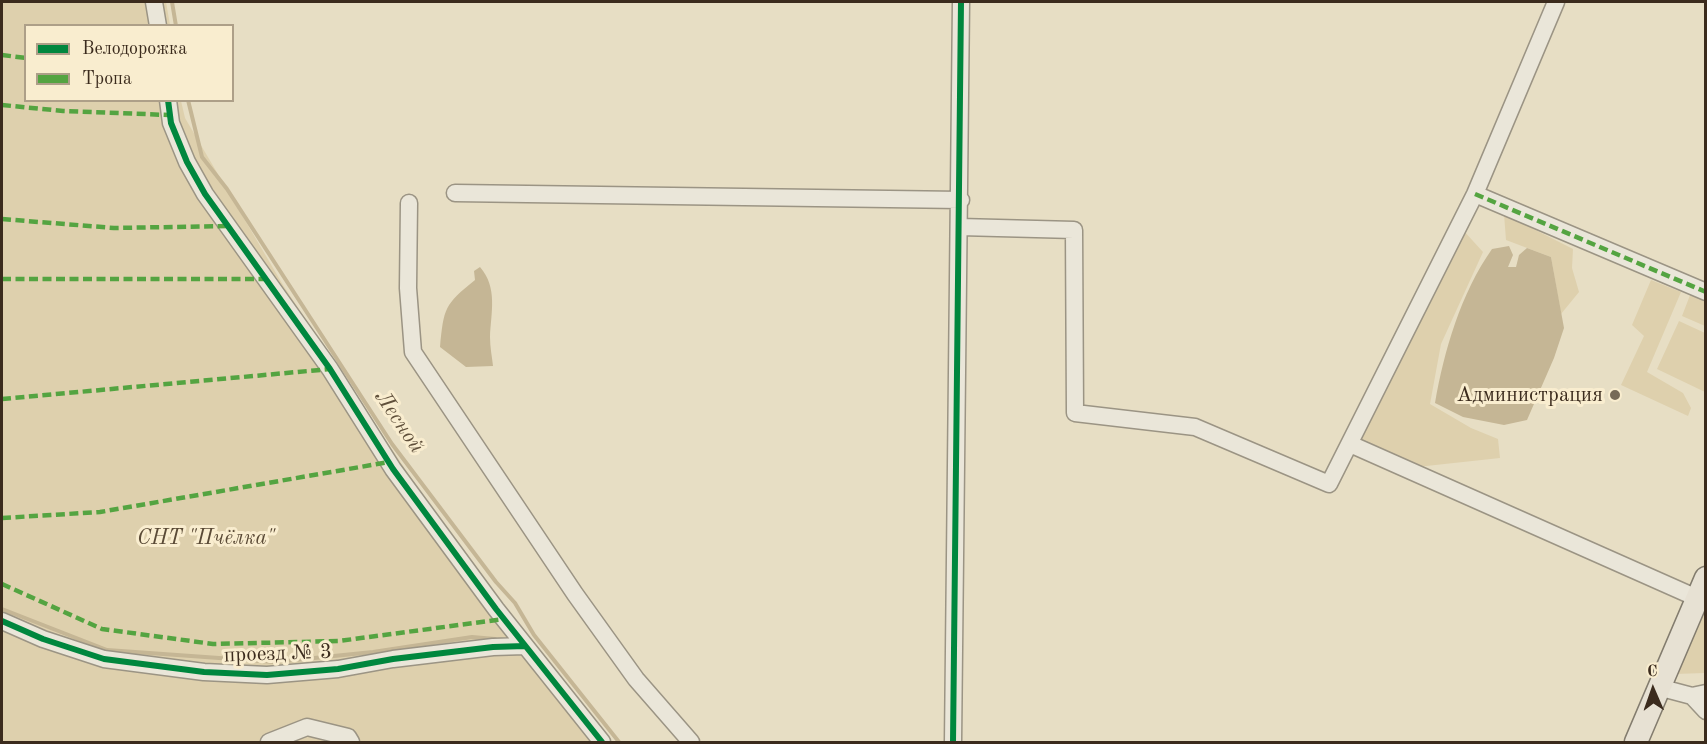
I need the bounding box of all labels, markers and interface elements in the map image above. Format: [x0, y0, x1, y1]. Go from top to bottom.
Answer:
legend [24, 24, 234, 102]
text: Велодорожка [82, 40, 187, 58]
text: Тропа [82, 70, 132, 88]
place label: Администрация [1456, 382, 1603, 408]
water label: Лесной [368, 385, 430, 459]
marker: Администрация [1608, 388, 1622, 402]
park label: СНТ "Пчёлка" [137, 525, 275, 551]
street label: проезд № 3 [223, 640, 333, 668]
north arrow [1623, 660, 1683, 720]
text: С [1647, 664, 1658, 680]

